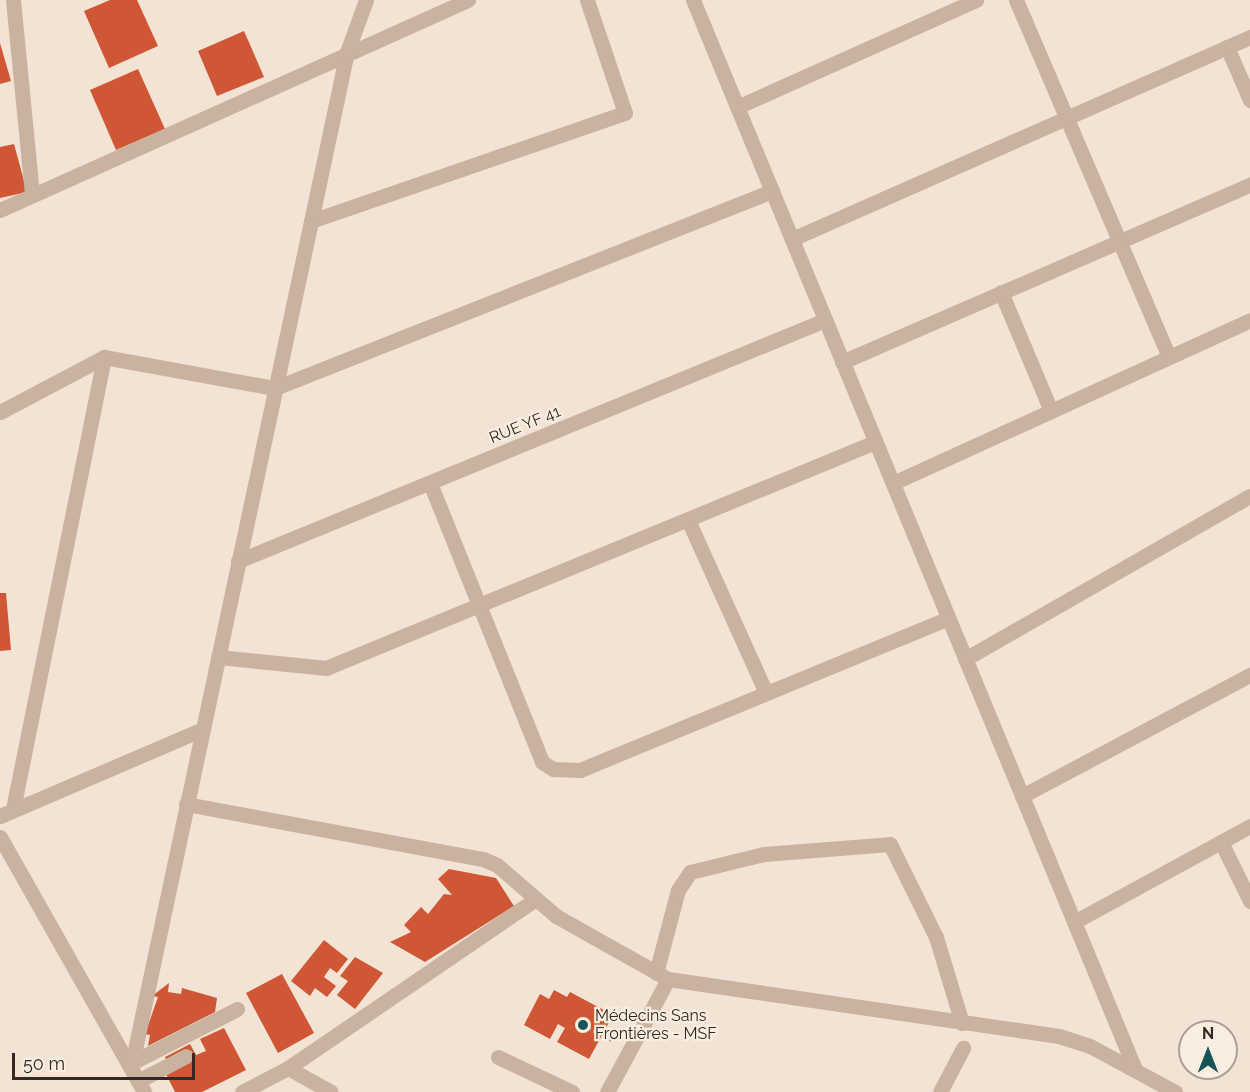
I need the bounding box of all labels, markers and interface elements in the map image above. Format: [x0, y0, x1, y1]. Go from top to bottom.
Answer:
street label: RUE YF 41 [486, 402, 564, 448]
place label: Médecins Sans Frontières - MSF [595, 1006, 717, 1044]
marker: Médecins Sans Frontières - MSF [576, 1018, 590, 1032]
north arrow [1178, 1020, 1238, 1080]
text: N [1202, 1024, 1214, 1043]
scale bar [15, 1041, 198, 1079]
text: 50 m [23, 1053, 65, 1074]

